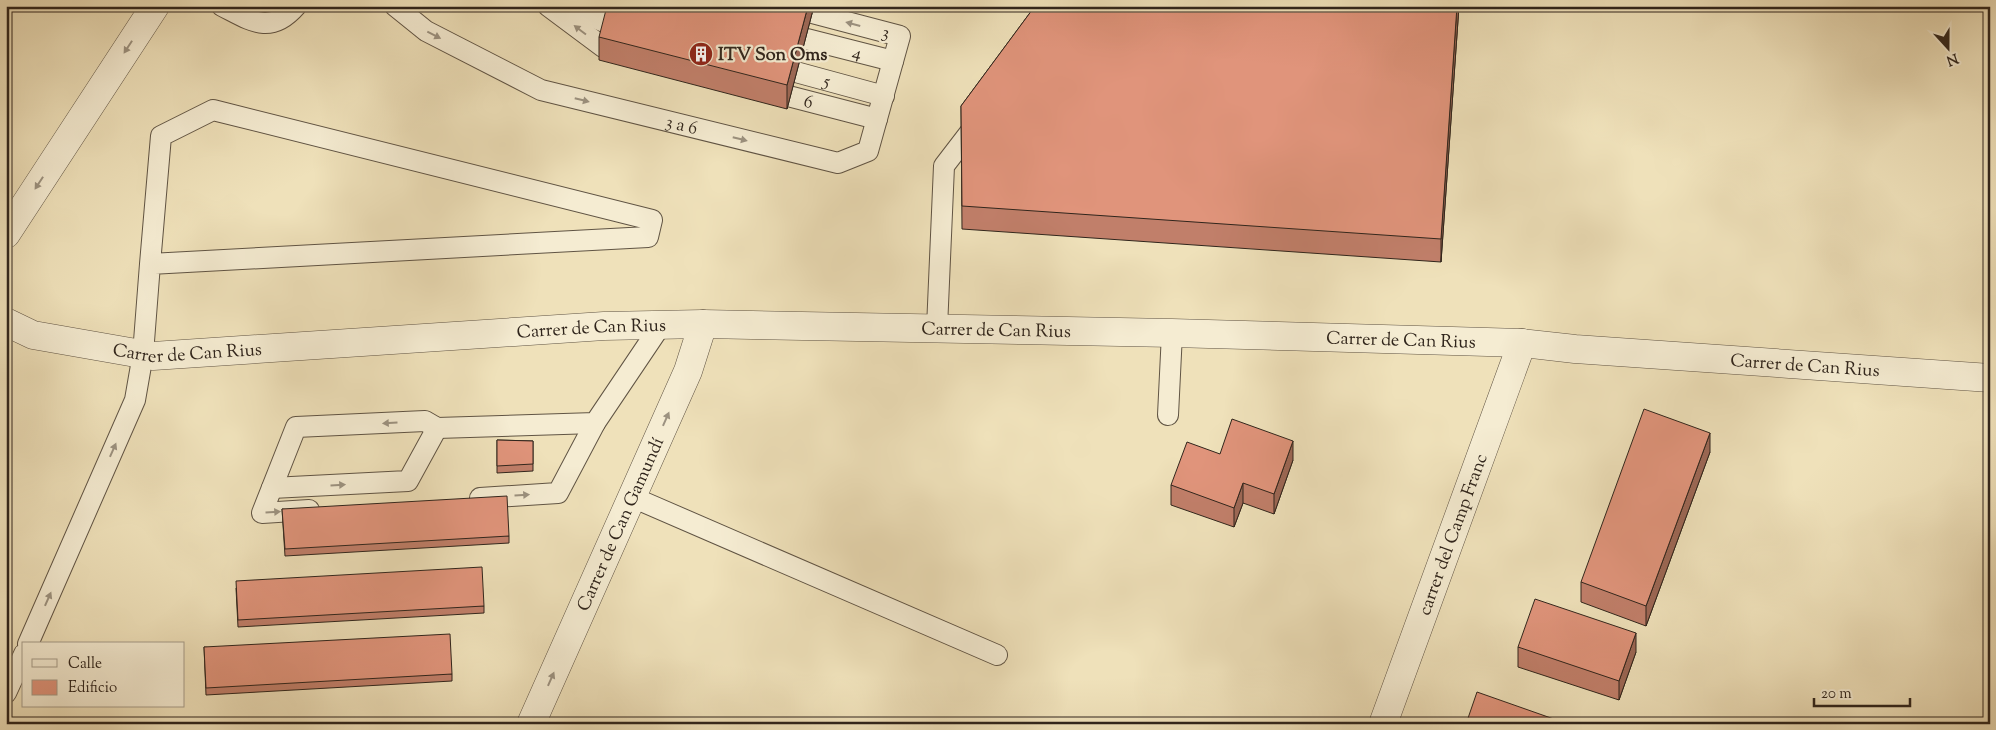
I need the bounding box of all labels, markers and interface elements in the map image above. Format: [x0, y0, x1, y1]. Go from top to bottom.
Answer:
one-way arrow [845, 19, 860, 27]
street label: 3 [879, 20, 892, 47]
north arrow [1924, 22, 1974, 72]
one-way arrow [574, 25, 587, 36]
one-way arrow [427, 31, 441, 39]
one-way arrow [123, 40, 133, 54]
street label: 4 [849, 40, 865, 68]
building icon: ITV Son Oms [688, 41, 714, 67]
place label: ITV Son Oms [718, 43, 827, 69]
text: N [1943, 47, 1961, 70]
street label: 5 [819, 69, 833, 96]
street label: 6 [800, 90, 816, 117]
one-way arrow [575, 96, 590, 104]
street label: 3 a 6 [663, 110, 700, 143]
one-way arrow [732, 135, 747, 143]
one-way arrow [34, 176, 44, 190]
street label: Carrer de Can Rius [516, 314, 666, 347]
street label: Carrer de Can Rius [921, 317, 1071, 346]
street label: Carrer de Can Rius [1326, 326, 1476, 357]
street label: Carrer de Can Rius [110, 338, 263, 371]
street label: Carrer de Can Rius [1729, 349, 1880, 385]
one-way arrow [663, 412, 671, 426]
one-way arrow [382, 419, 398, 427]
street label: Carrer de Can Gamundí [572, 434, 672, 616]
one-way arrow [110, 443, 118, 457]
street label: carrer del Camp Franc [1413, 450, 1496, 619]
one-way arrow [330, 480, 346, 488]
one-way arrow [514, 491, 530, 499]
one-way arrow [265, 508, 281, 516]
one-way arrow [44, 592, 52, 606]
legend [22, 642, 185, 708]
text: Calle [68, 654, 102, 675]
one-way arrow [548, 672, 556, 686]
scale bar [1814, 675, 1910, 707]
text: Edificio [68, 678, 117, 699]
text: 20 m [1821, 684, 1852, 705]

